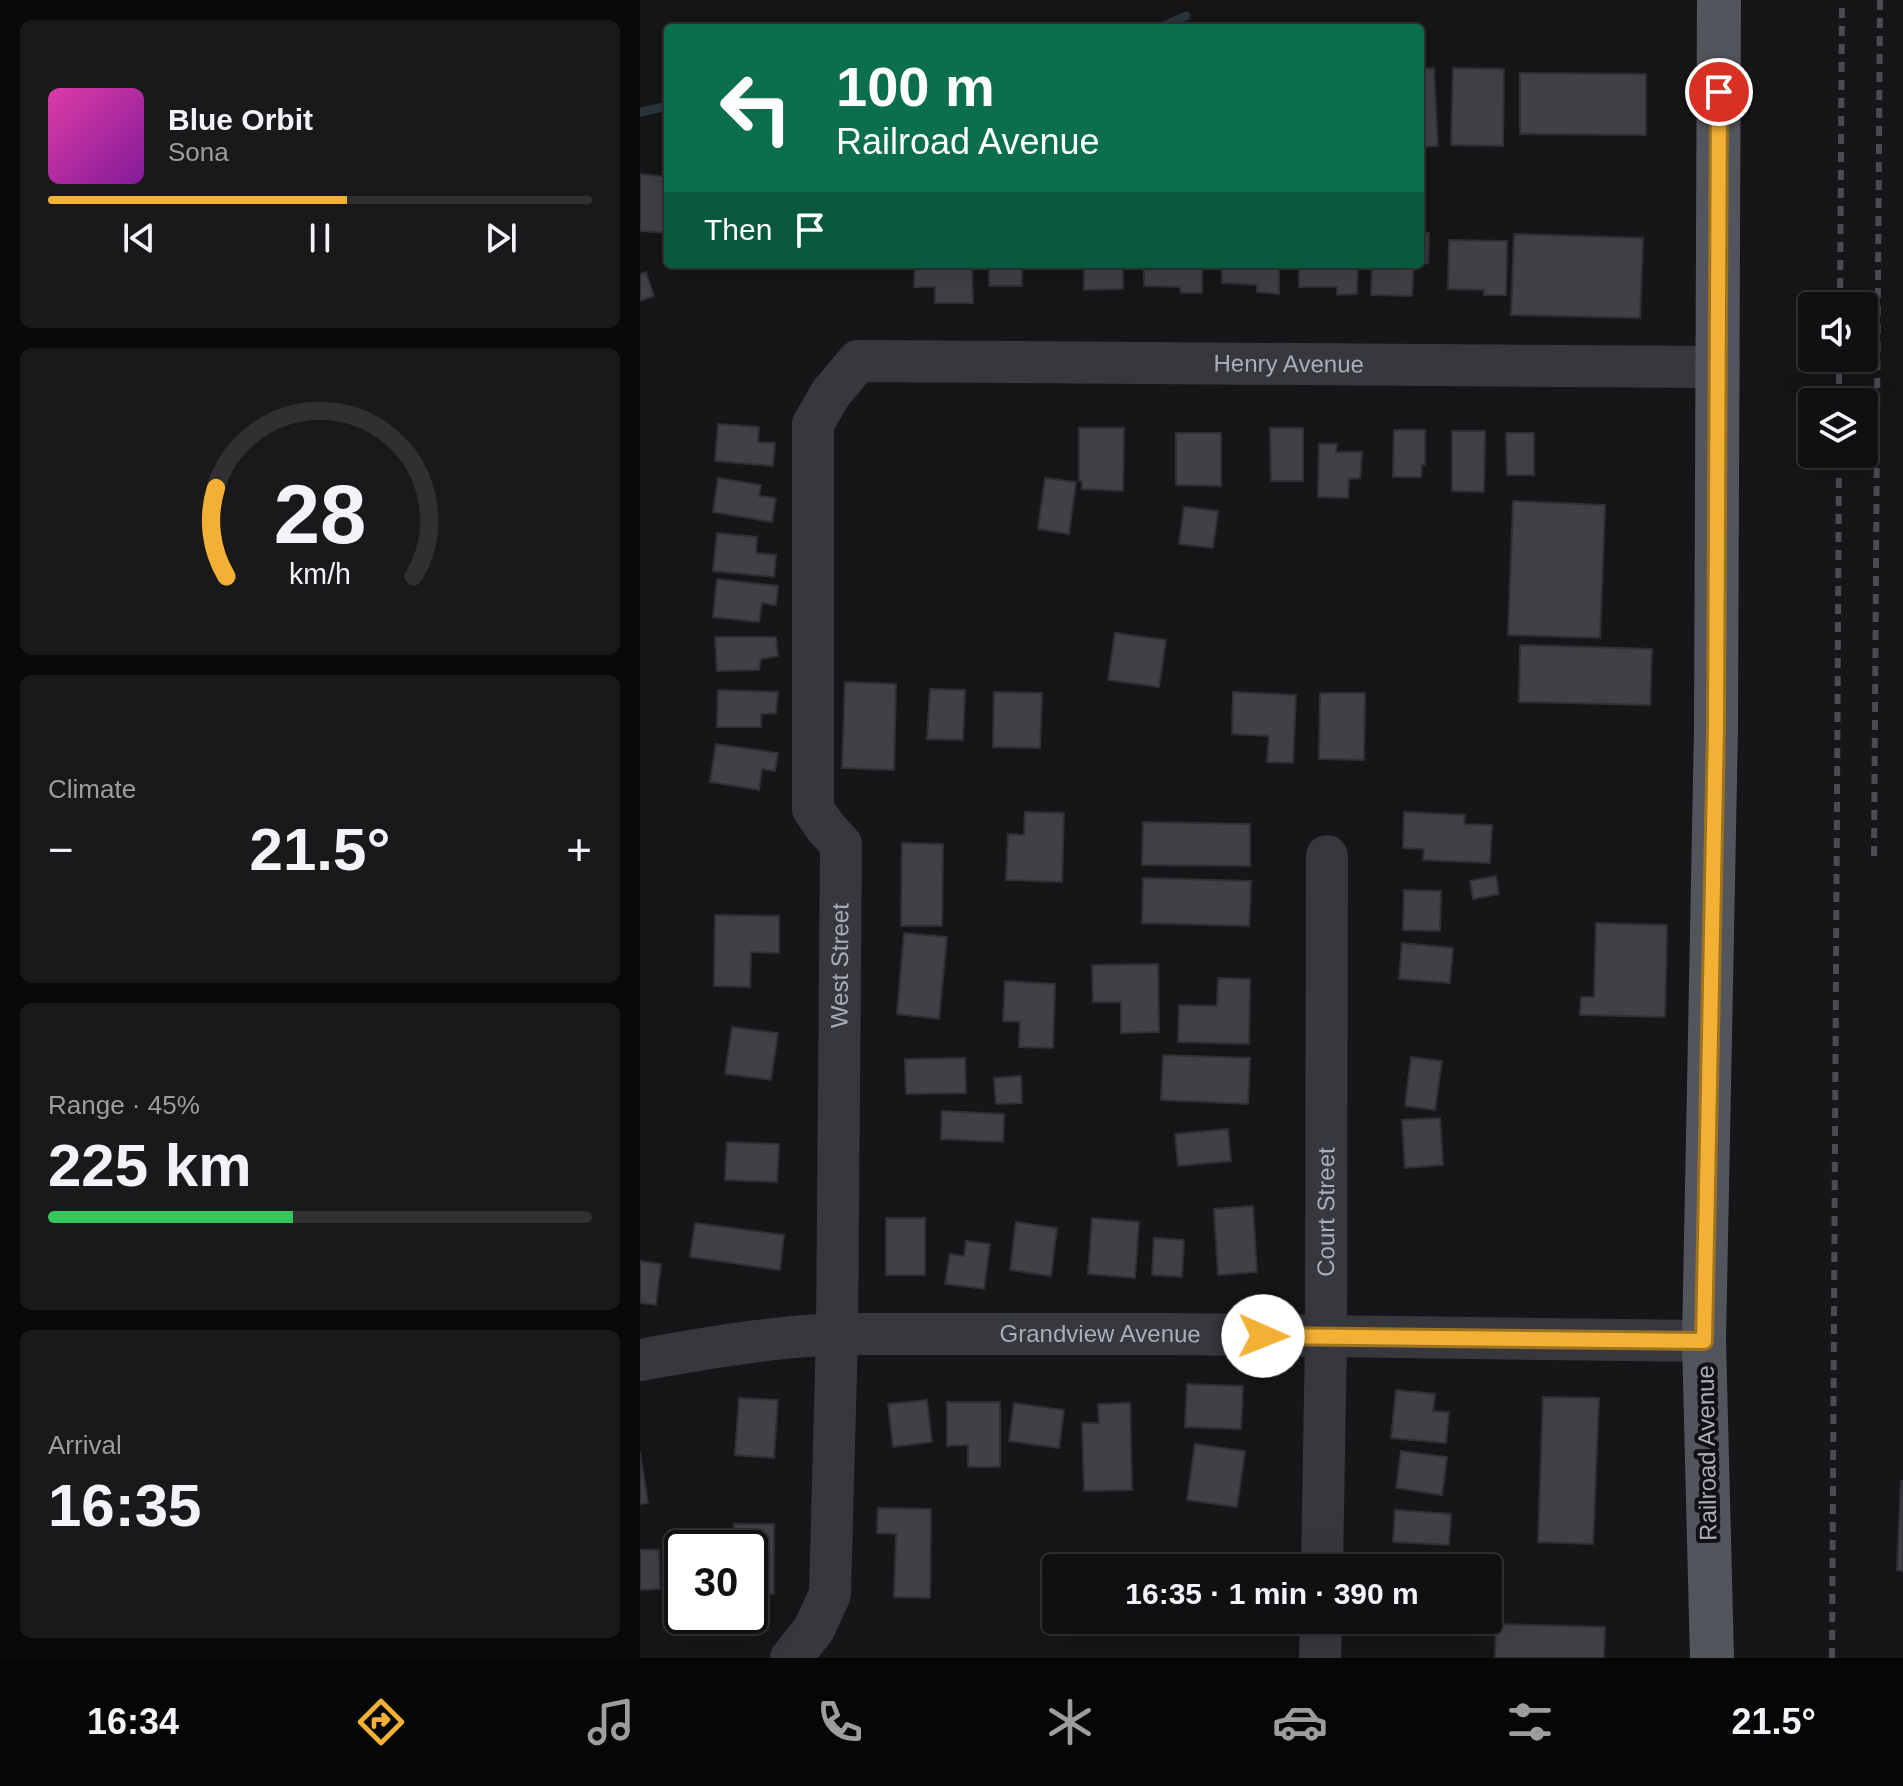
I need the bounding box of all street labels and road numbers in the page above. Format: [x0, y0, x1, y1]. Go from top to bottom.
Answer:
street label: Henry Avenue [1213, 349, 1364, 378]
street label: West Street [825, 903, 854, 1028]
street label: Court Street [1312, 1147, 1339, 1277]
street label: Grandview Avenue [1000, 1320, 1201, 1347]
street label: Railroad Avenue [1691, 1365, 1722, 1541]

